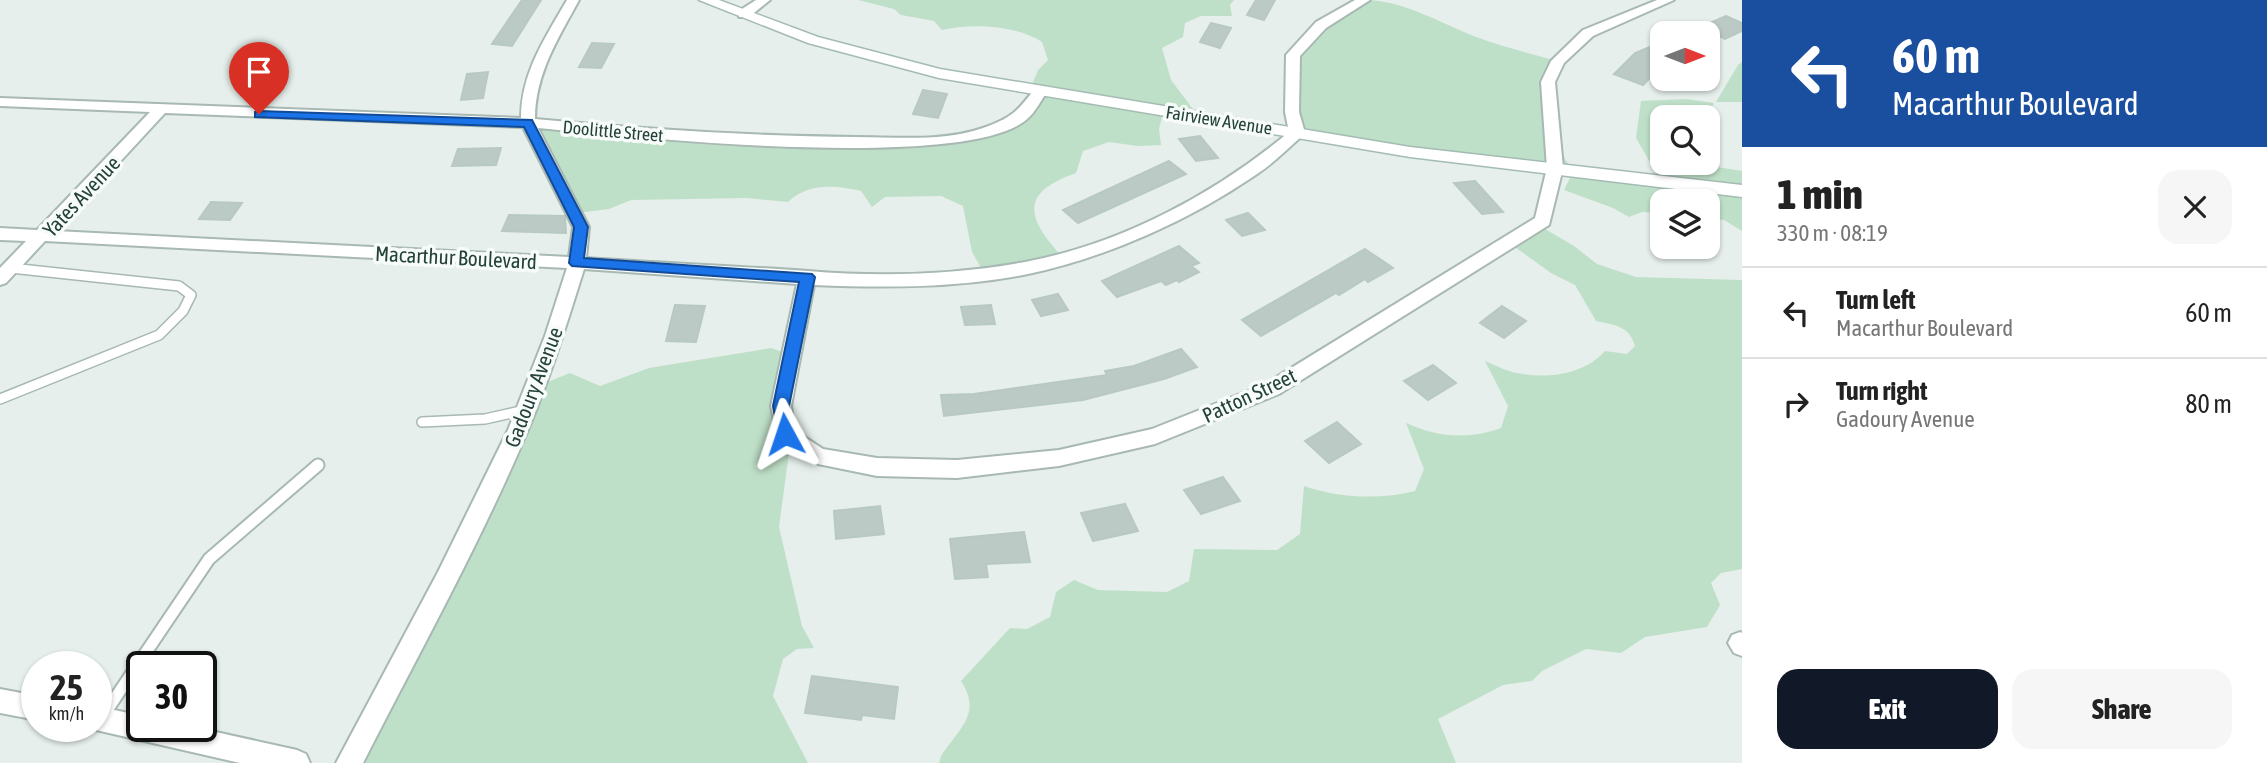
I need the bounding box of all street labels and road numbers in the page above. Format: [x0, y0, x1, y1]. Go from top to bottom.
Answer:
street label: Fairview Avenue [1164, 101, 1274, 139]
street label: Doolittle Street [562, 116, 664, 146]
street label: Yates Avenue [38, 151, 124, 241]
street label: Macarthur Boulevard [375, 241, 537, 273]
street label: Gadoury Avenue [499, 324, 567, 450]
street label: Patton Street [1198, 363, 1300, 427]

